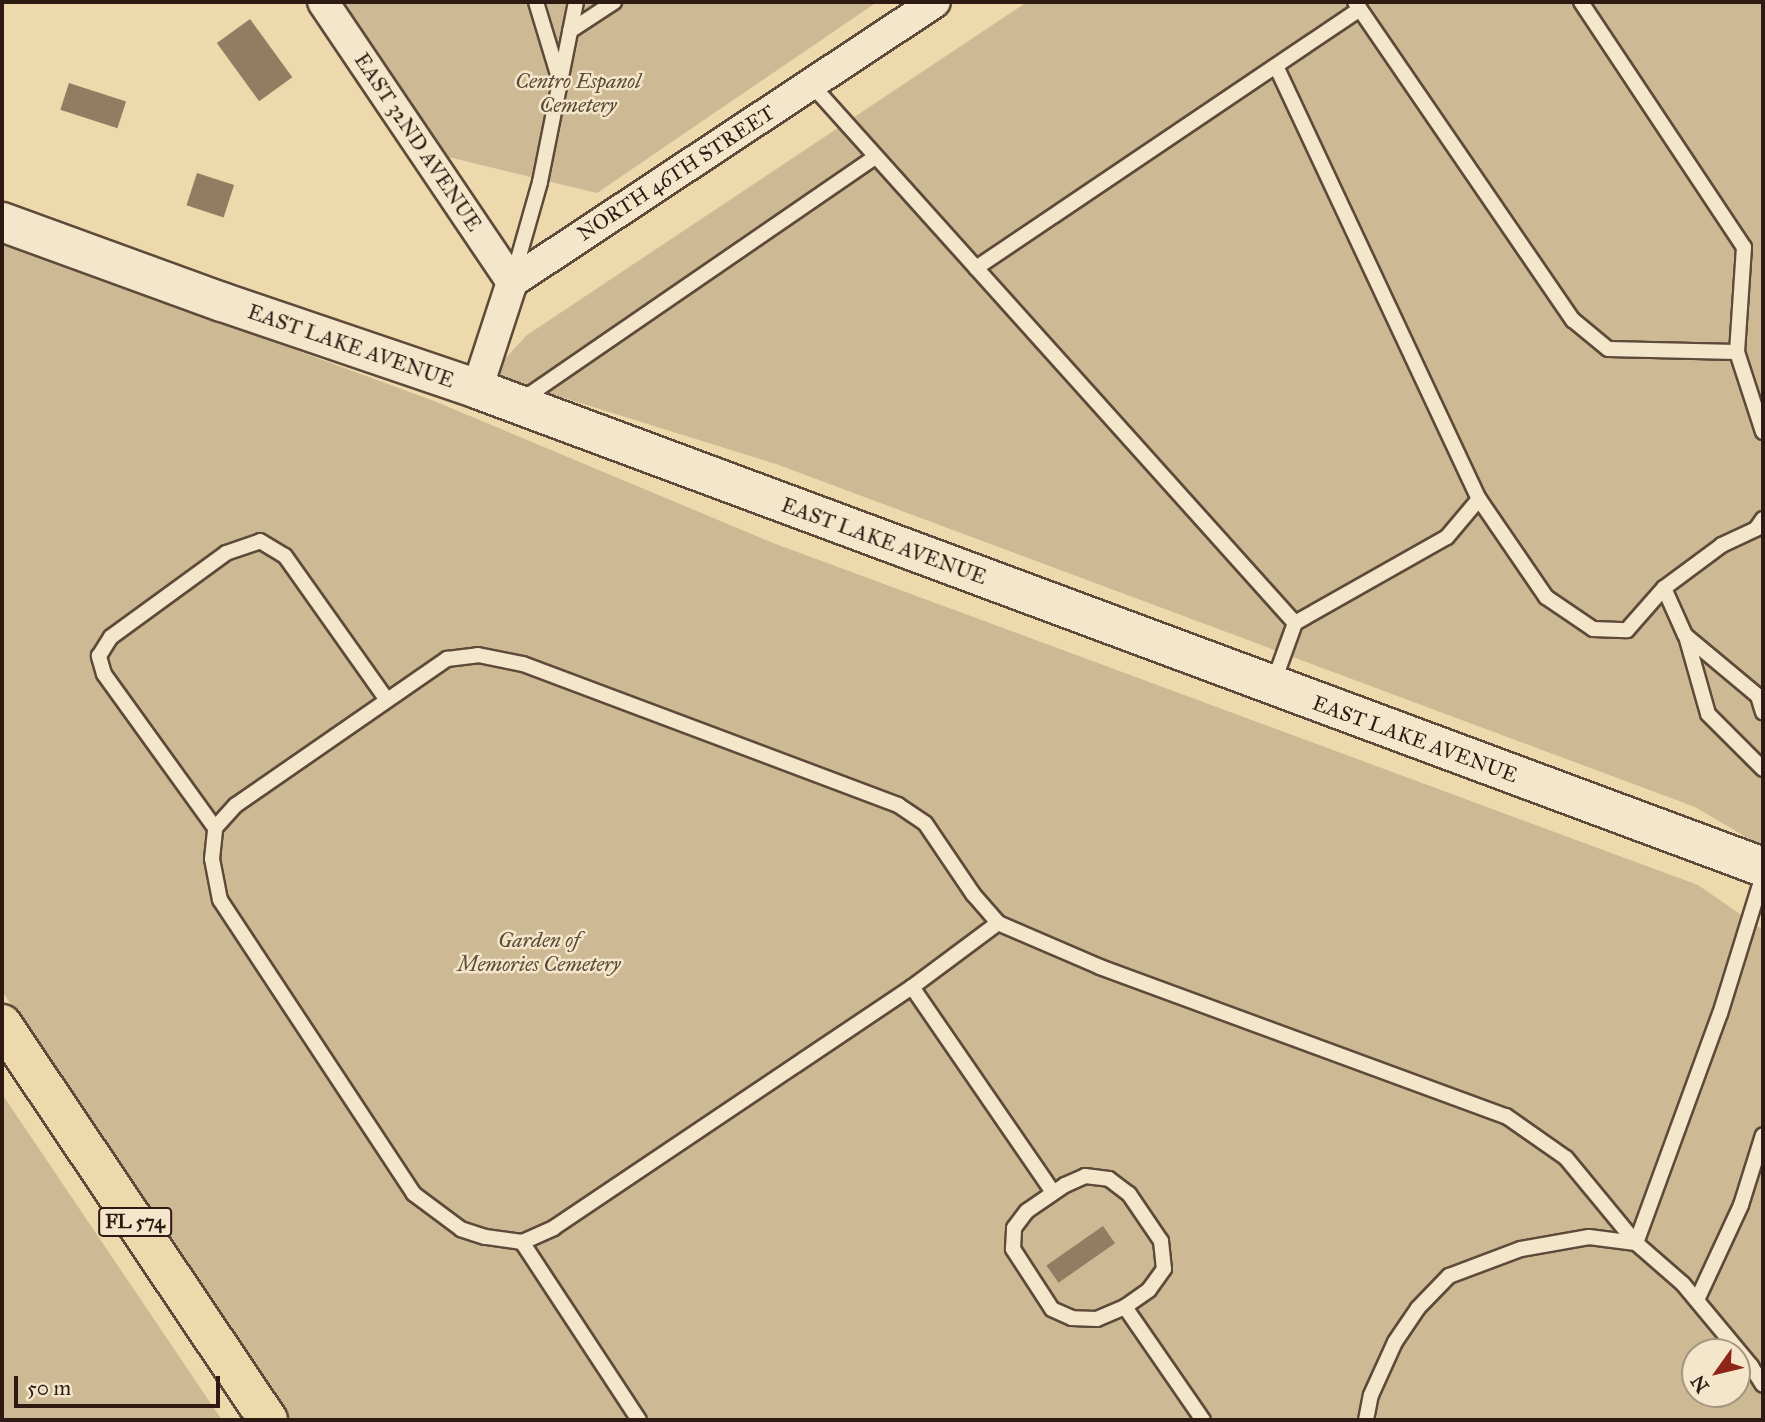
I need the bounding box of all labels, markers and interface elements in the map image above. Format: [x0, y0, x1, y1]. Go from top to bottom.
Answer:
street label: EAST 32ND AVENUE [349, 48, 487, 236]
park label: Centro Espanol Cemetery [515, 68, 641, 118]
street label: NORTH 46TH STREET [573, 100, 779, 246]
street label: EAST LAKE AVENUE [245, 299, 457, 393]
street label: EAST LAKE AVENUE [778, 492, 990, 590]
street label: EAST LAKE AVENUE [1309, 690, 1521, 788]
park label: Garden of Memories Cemetery [457, 927, 621, 977]
road number: FL 574 [96, 1206, 174, 1238]
north arrow [1681, 1338, 1751, 1408]
scale bar [18, 1362, 224, 1406]
text: N [1686, 1371, 1714, 1397]
text: 50 m [27, 1375, 71, 1401]

